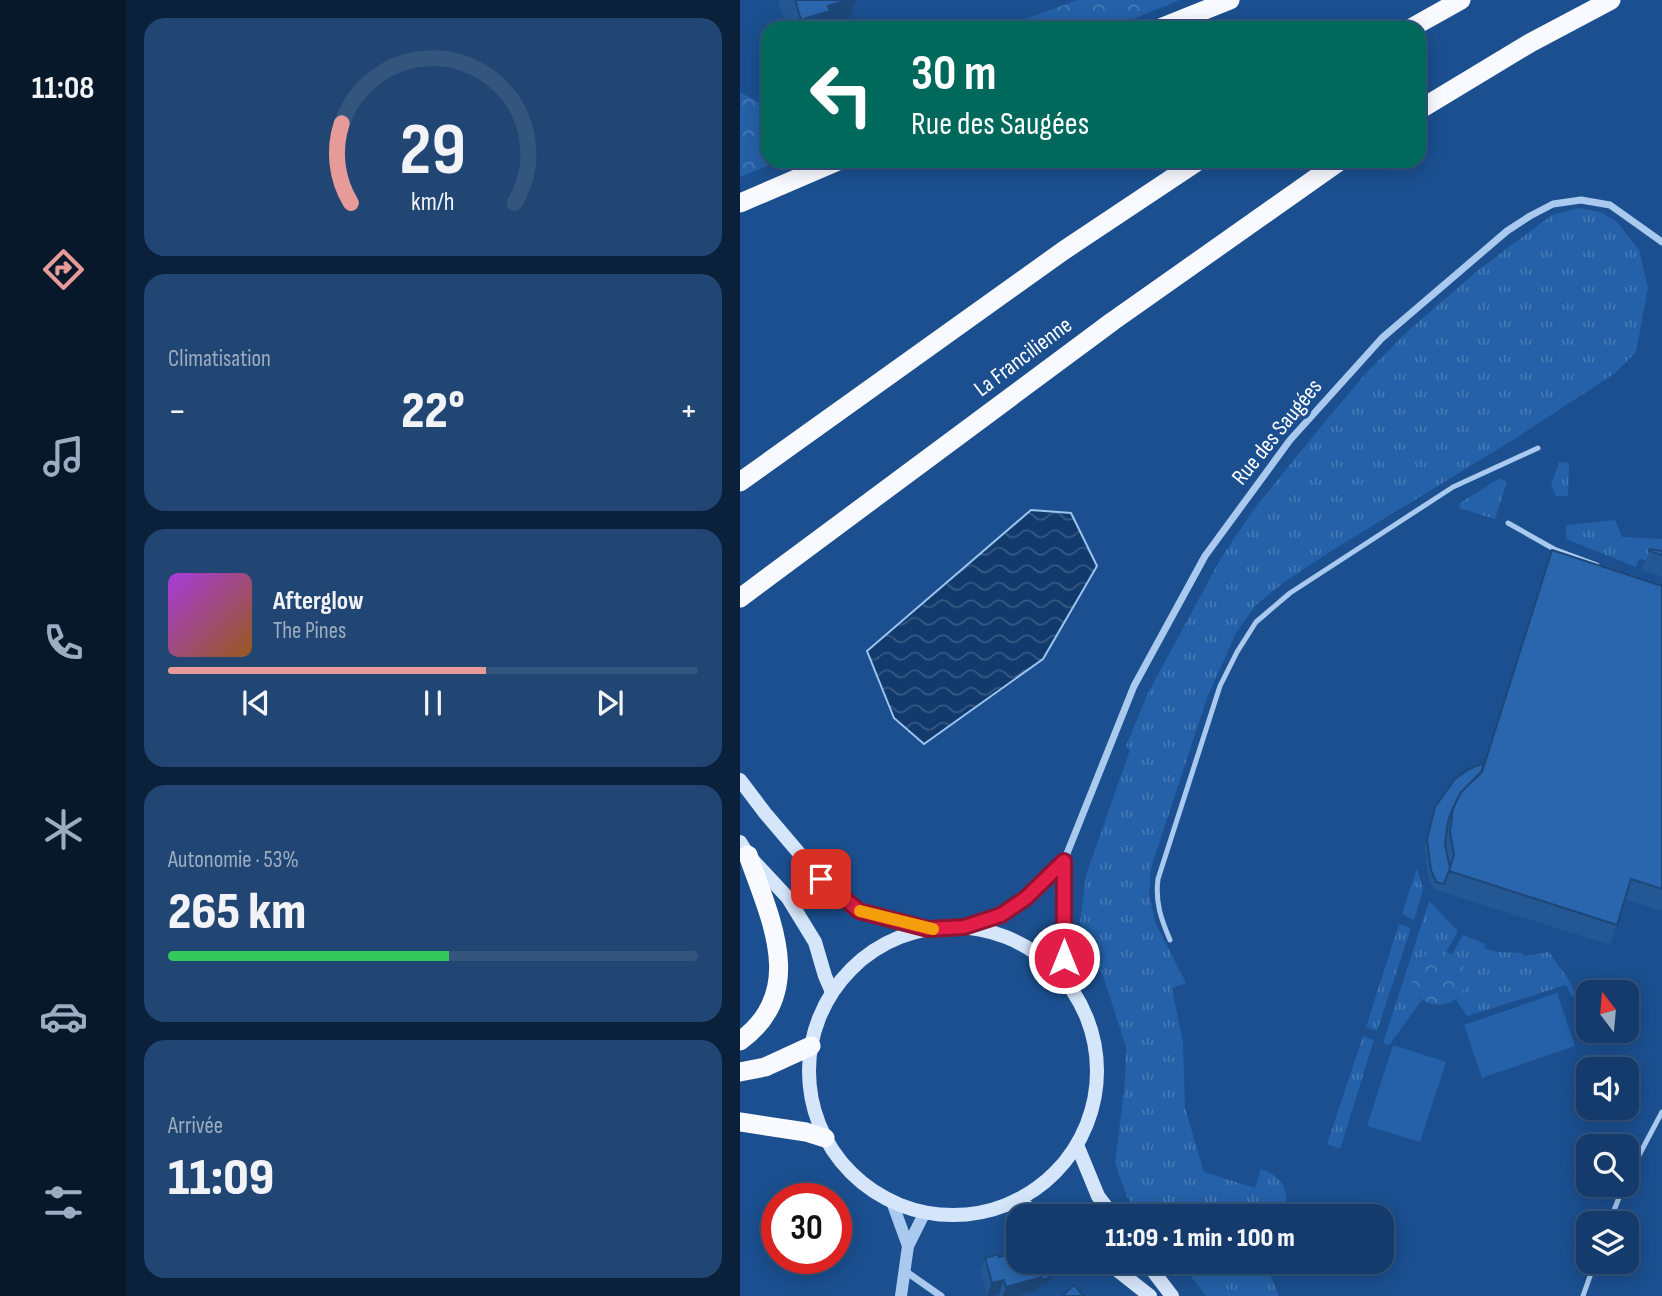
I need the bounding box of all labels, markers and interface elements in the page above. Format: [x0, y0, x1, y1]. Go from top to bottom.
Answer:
text: 30 m [911, 45, 996, 104]
icon: left [796, 49, 887, 140]
text: 11:08 [32, 69, 94, 108]
text: Rue des Saugées [911, 105, 1089, 144]
text: 29 [400, 107, 466, 195]
text: km/h [411, 187, 455, 218]
icon: directions [39, 245, 88, 294]
street label: La Francilienne [969, 311, 1077, 403]
text: Climatisation [168, 345, 271, 373]
street label: Rue des Saugées [1226, 373, 1328, 491]
text: 22° [401, 380, 465, 443]
text: − [168, 389, 187, 434]
text: + [679, 389, 698, 434]
icon: music [39, 432, 88, 481]
text: Afterglow [273, 586, 364, 617]
text: The Pines [273, 617, 346, 645]
icon: phone [39, 618, 88, 667]
icon: previous [237, 684, 275, 722]
icon: pause [414, 684, 452, 722]
icon: next [591, 684, 629, 722]
icon: climate [39, 805, 88, 854]
text: Autonomie · 53% [168, 846, 299, 874]
pin [791, 849, 851, 909]
icon: arrive [802, 860, 840, 898]
text: 265 km [168, 881, 306, 944]
position arrow [1027, 921, 1101, 995]
north arrow [1576, 980, 1640, 1043]
map controls [1576, 980, 1639, 1274]
icon: car [39, 992, 88, 1041]
button: sound [1576, 1057, 1639, 1120]
text: Arrivée [168, 1112, 223, 1140]
button: search [1576, 1134, 1639, 1197]
text: 11:09 [168, 1147, 274, 1210]
icon: filters [39, 1178, 88, 1227]
speed limit sign: 30 [761, 1183, 852, 1274]
button: layers [1576, 1211, 1639, 1274]
text: 11:09 · 1 min · 100 m [1105, 1223, 1295, 1254]

